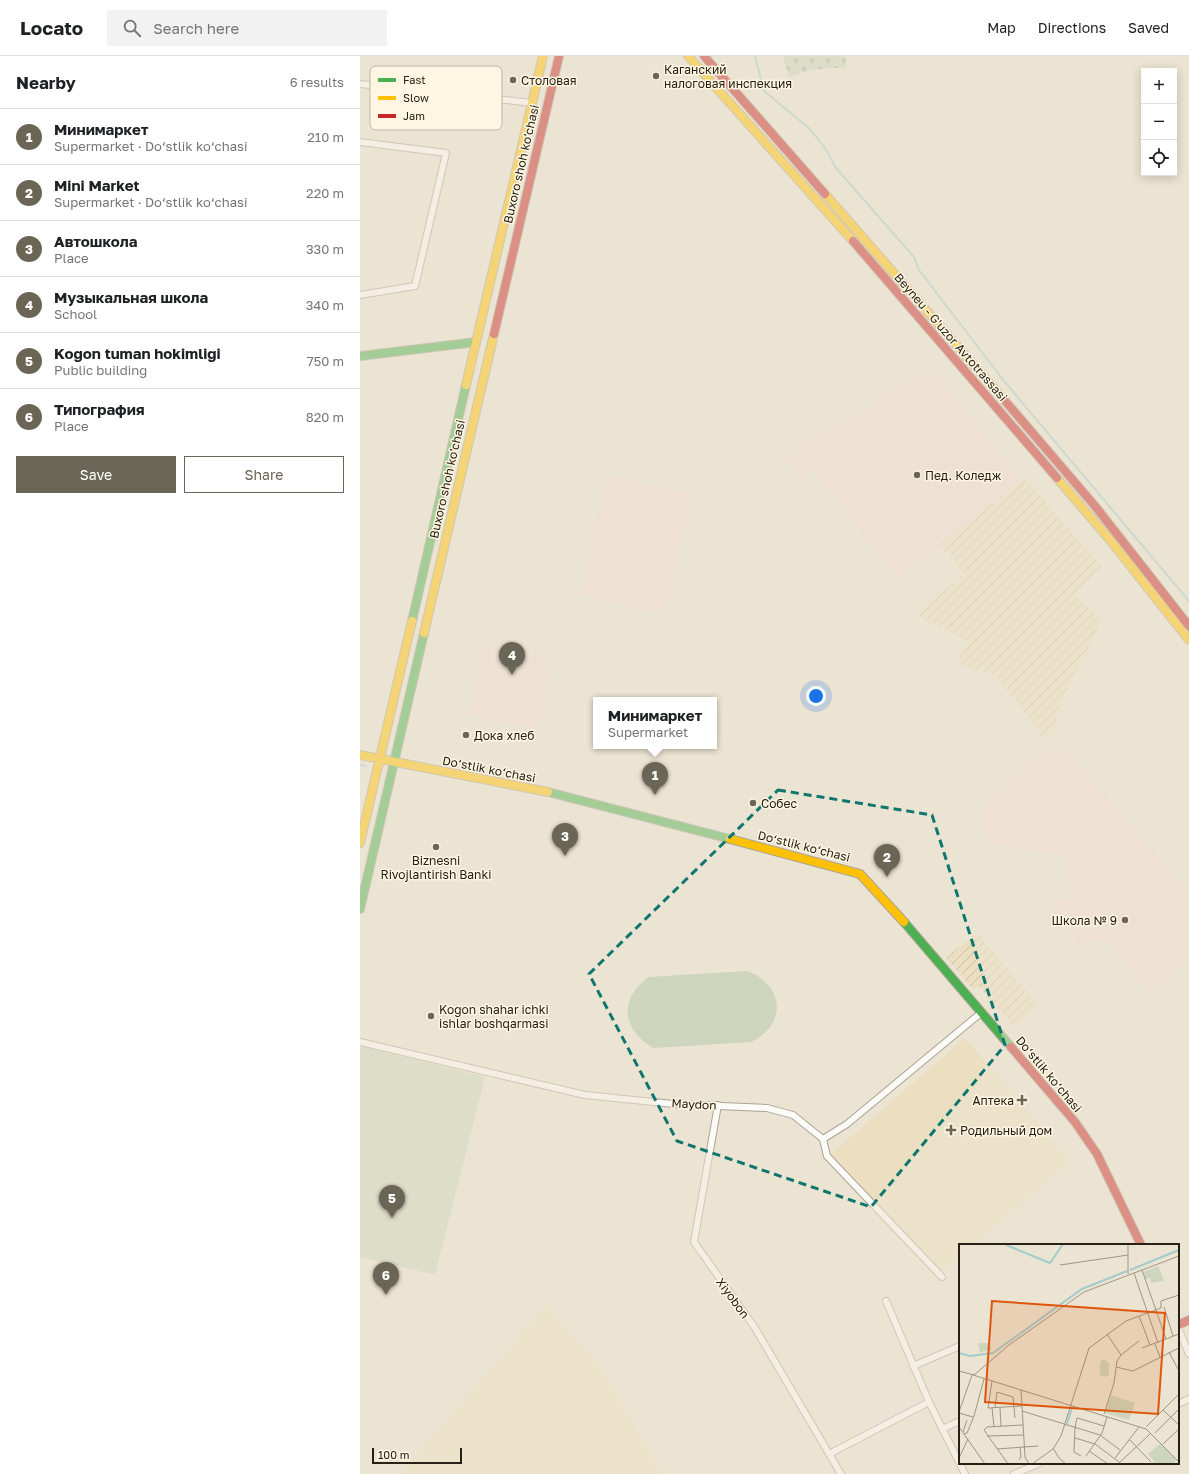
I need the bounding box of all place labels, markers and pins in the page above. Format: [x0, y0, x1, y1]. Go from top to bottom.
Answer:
place label: Каганский налоговая инспекция [664, 62, 792, 91]
marker: Каганский налоговая инспекция [651, 71, 661, 81]
place label: Столовая [521, 73, 577, 88]
marker: Столовая [508, 75, 518, 85]
place label: Пед. Коледж [925, 468, 1002, 483]
marker: Пед. Коледж [912, 470, 922, 480]
pin: 4 [499, 642, 525, 675]
place label: Дока хлеб [474, 728, 534, 743]
marker: Дока хлеб [461, 730, 471, 740]
pin: 1 [642, 762, 668, 795]
place label: Собеc [761, 796, 797, 811]
marker: Собеc [748, 798, 758, 808]
pin: 3 [552, 823, 578, 856]
marker: Biznesni Rivojlantirish Banki [431, 842, 441, 852]
pin: 2 [874, 844, 900, 877]
place label: Biznesni Rivojlantirish Banki [380, 853, 492, 882]
place label: Школа № 9 [1051, 913, 1117, 928]
marker: Школа № 9 [1120, 915, 1130, 925]
place label: Kogon shahar ichki ishlar boshqarmasi [439, 1002, 549, 1031]
marker: Kogon shahar ichki ishlar boshqarmasi [426, 1011, 436, 1021]
place label: Аптека [972, 1093, 1014, 1108]
marker: Аптека [1017, 1095, 1027, 1105]
place label: Родильный дом [960, 1123, 1052, 1138]
marker: Родильный дом [945, 1124, 957, 1136]
pin: 5 [379, 1185, 405, 1218]
pin: 6 [373, 1262, 399, 1295]

